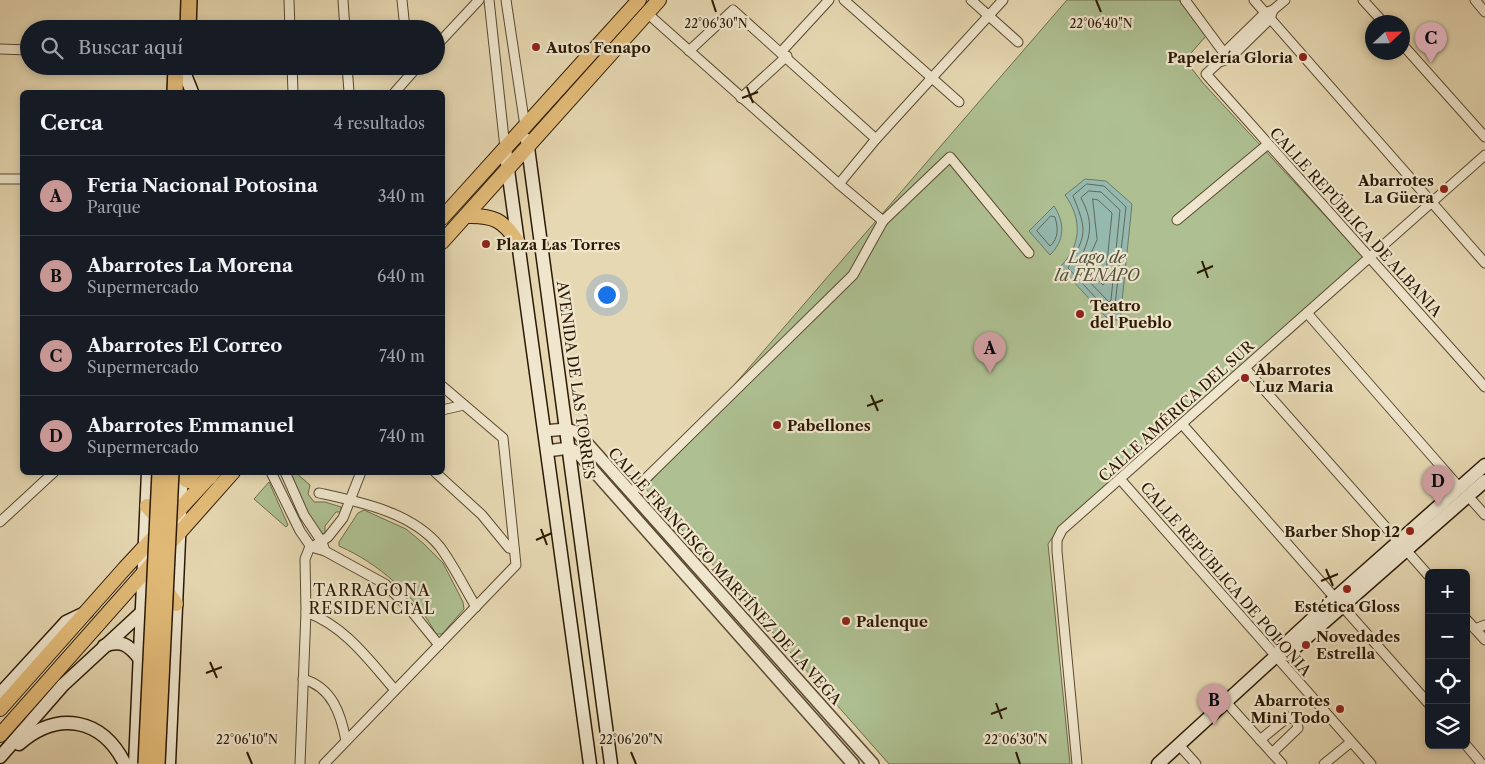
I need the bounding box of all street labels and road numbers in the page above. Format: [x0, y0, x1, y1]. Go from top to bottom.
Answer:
street label: CALLE REPÚBLICA DE ALBANIA [1266, 123, 1447, 321]
street label: AVENIDA DE LAS TORRES [553, 279, 599, 480]
street label: CALLE AMÉRICA DEL SUR [1094, 335, 1258, 486]
street label: CALLE FRANCISCO MARTÍNEZ DE LA VEGA [604, 443, 846, 709]
street label: CALLE REPÚBLICA DE POLONIA [1136, 478, 1316, 681]

